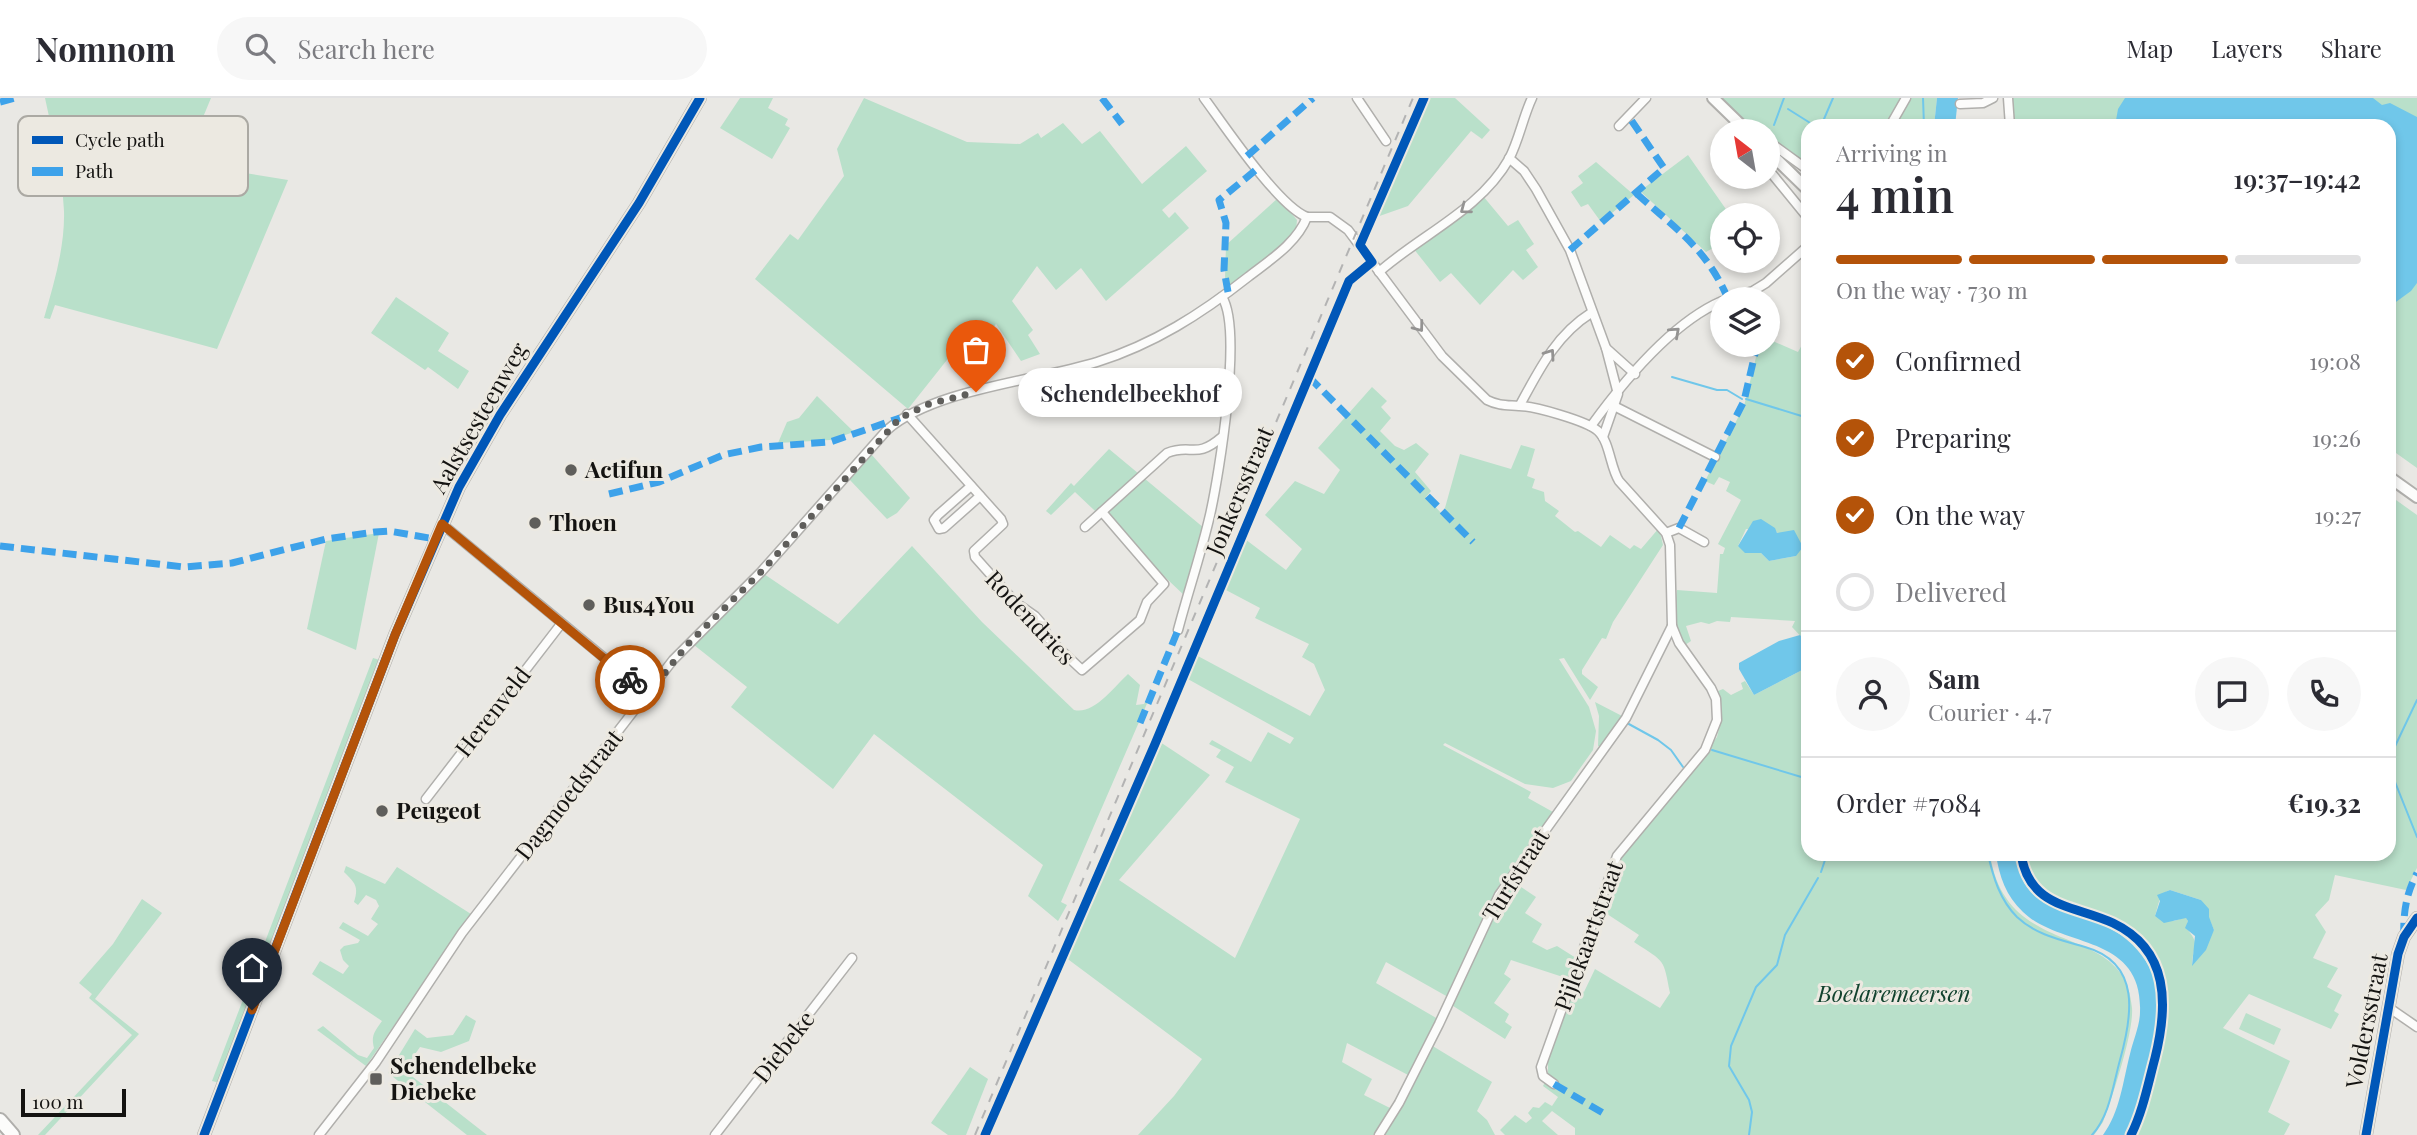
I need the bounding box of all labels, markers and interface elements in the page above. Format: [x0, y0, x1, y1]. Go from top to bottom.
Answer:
search box [217, 17, 707, 80]
text: Nomnom [35, 26, 175, 70]
icon: search [241, 29, 279, 67]
text: Search here [297, 31, 435, 66]
text: Map [2127, 32, 2173, 64]
text: Layers [2211, 32, 2283, 64]
text: Share [2321, 32, 2382, 64]
legend [18, 116, 248, 196]
north arrow [1710, 119, 1780, 189]
map controls [1710, 119, 1780, 357]
text: Cycle path [75, 126, 165, 152]
text: Arriving in [1836, 137, 1948, 168]
text: Path [75, 157, 113, 183]
text: 19:37–19:42 [2233, 161, 2361, 196]
text: 4 min [1836, 163, 1954, 225]
one-way arrow [1460, 201, 1472, 213]
button: locate [1710, 203, 1780, 273]
text: On the way · 730 m [1836, 274, 2028, 305]
button: layers [1710, 287, 1780, 357]
one-way arrow [1411, 319, 1424, 332]
pin [946, 320, 1006, 392]
one-way arrow [1667, 328, 1680, 341]
icon: bag [957, 331, 995, 369]
street label: Aalstsesteenweg [421, 336, 533, 499]
icon: check [1836, 342, 1874, 380]
text: Confirmed [1895, 343, 2022, 378]
text: 19:08 [2309, 345, 2361, 376]
one-way arrow [1542, 349, 1554, 362]
callout: Schendelbeekhof [1018, 368, 1242, 416]
text: Schendelbeekhof [1040, 377, 1220, 408]
icon: check [1836, 419, 1874, 457]
street label: Jonkersstraat [1197, 420, 1280, 561]
text: Preparing [1895, 420, 2011, 455]
text: 19:26 [2312, 422, 2361, 453]
place label: Actifun [584, 453, 663, 484]
marker: Actifun [563, 462, 579, 478]
icon: check [1836, 496, 1874, 534]
text: On the way [1895, 497, 2025, 532]
text: 19:27 [2314, 499, 2361, 530]
place label: Thoen [549, 506, 617, 537]
marker: Thoen [527, 515, 543, 531]
street label: Rodendries [979, 563, 1083, 671]
text: Delivered [1895, 574, 2007, 609]
place label: Bus4You [603, 588, 695, 619]
marker: Bus4You [581, 597, 597, 613]
courier [595, 645, 665, 715]
button: person [1836, 657, 1910, 731]
button: chat [2195, 657, 2269, 731]
button: phone [2287, 657, 2361, 731]
street label: Herenveld [447, 660, 537, 762]
icon: bike [611, 661, 649, 699]
text: Sam [1928, 661, 1980, 696]
text: Courier · 4.7 [1928, 696, 2052, 727]
street label: Dagmoedstraat [507, 722, 629, 866]
text: Order #7084 [1836, 785, 1981, 820]
text: €19.32 [2288, 785, 2361, 820]
place label: Peugeot [396, 794, 482, 825]
marker: Peugeot [374, 803, 390, 819]
street label: Turfstraat [1474, 821, 1556, 926]
street label: Pijlekaartstraat [1546, 855, 1629, 1015]
pin [222, 938, 282, 1010]
icon: home [233, 949, 271, 987]
street label: Voldersstraat [2337, 950, 2394, 1092]
park label: Boelaremeersen [1816, 977, 1971, 1008]
street label: Diebeke [745, 1004, 821, 1088]
place label: Schendelbeke Diebeke [390, 1049, 536, 1106]
marker: Schendelbeke Diebeke [368, 1071, 384, 1087]
scale bar [21, 1086, 126, 1118]
text: 100 m [32, 1088, 83, 1114]

